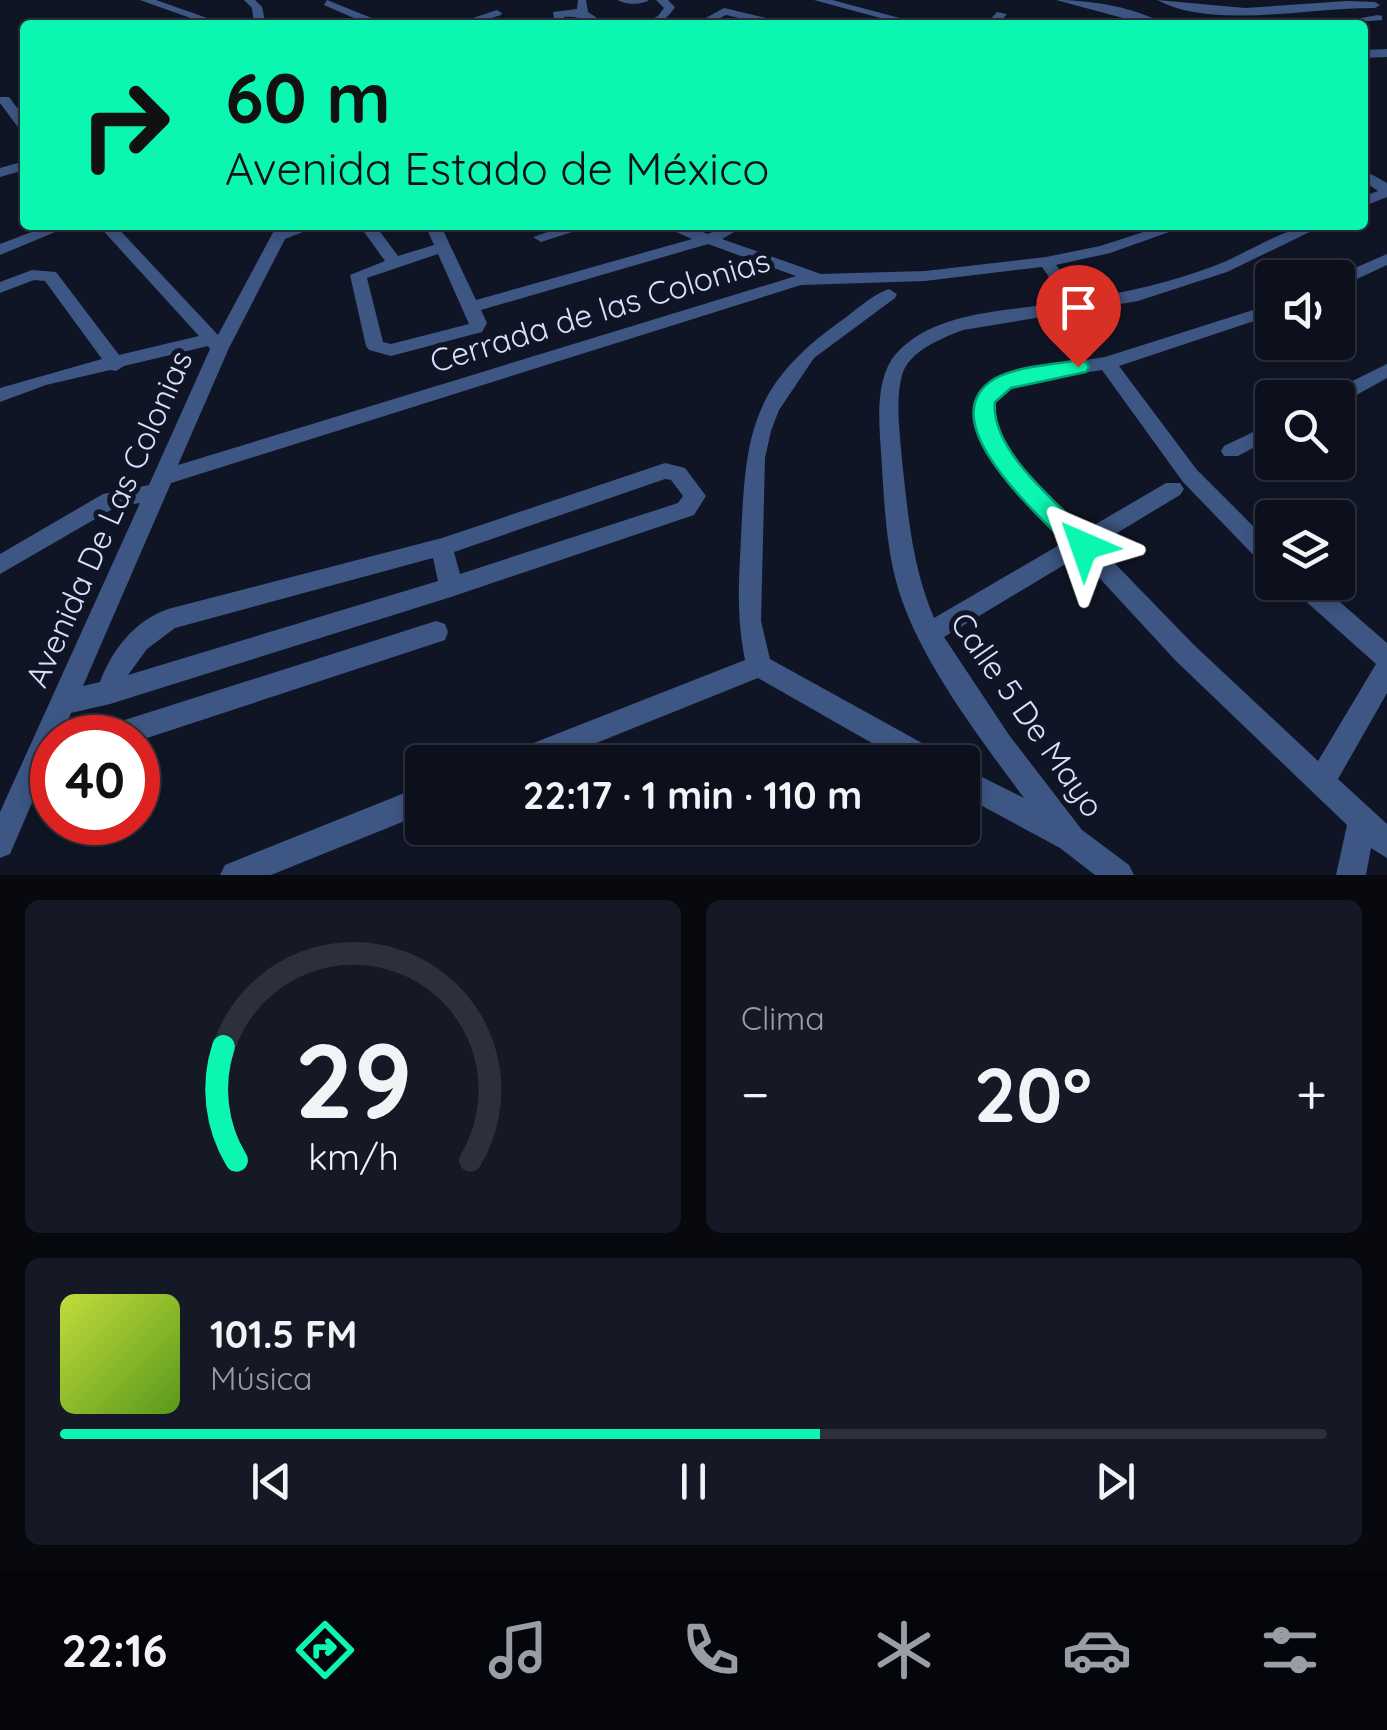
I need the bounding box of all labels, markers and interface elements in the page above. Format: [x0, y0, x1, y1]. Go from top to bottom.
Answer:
text: 60 m [225, 53, 391, 141]
icon: right [60, 60, 190, 190]
text: Avenida Estado de México [225, 140, 769, 196]
street label: Cerrada de las Colonias [425, 239, 774, 381]
map controls [1255, 260, 1355, 600]
button: sound [1255, 260, 1355, 360]
pin [1036, 265, 1121, 368]
icon: arrive [1051, 280, 1106, 335]
street label: Avenida De Las Colonias [16, 344, 200, 693]
button: search [1255, 380, 1355, 480]
position arrow [1032, 494, 1136, 598]
button: layers [1255, 500, 1355, 600]
street label: Calle 5 De Mayo [942, 604, 1113, 825]
speed limit sign: 40 [30, 715, 160, 845]
text: 22:17 · 1 min · 110 m [523, 771, 862, 819]
text: Clima [741, 998, 825, 1038]
text: 29 [294, 1014, 412, 1144]
text: 20° [974, 1047, 1092, 1141]
text: − [741, 1059, 770, 1128]
text: + [1296, 1059, 1327, 1128]
text: km/h [308, 1134, 398, 1179]
text: 101.5 FM [210, 1310, 357, 1358]
text: Música [210, 1358, 313, 1398]
icon: previous [244, 1454, 299, 1509]
icon: pause [666, 1454, 721, 1509]
icon: next [1088, 1454, 1143, 1509]
icon: directions [290, 1615, 360, 1685]
icon: music [483, 1615, 553, 1685]
icon: phone [676, 1615, 746, 1685]
icon: climate [869, 1615, 939, 1685]
icon: car [1062, 1615, 1132, 1685]
icon: filters [1255, 1615, 1325, 1685]
text: 22:16 [62, 1622, 167, 1678]

